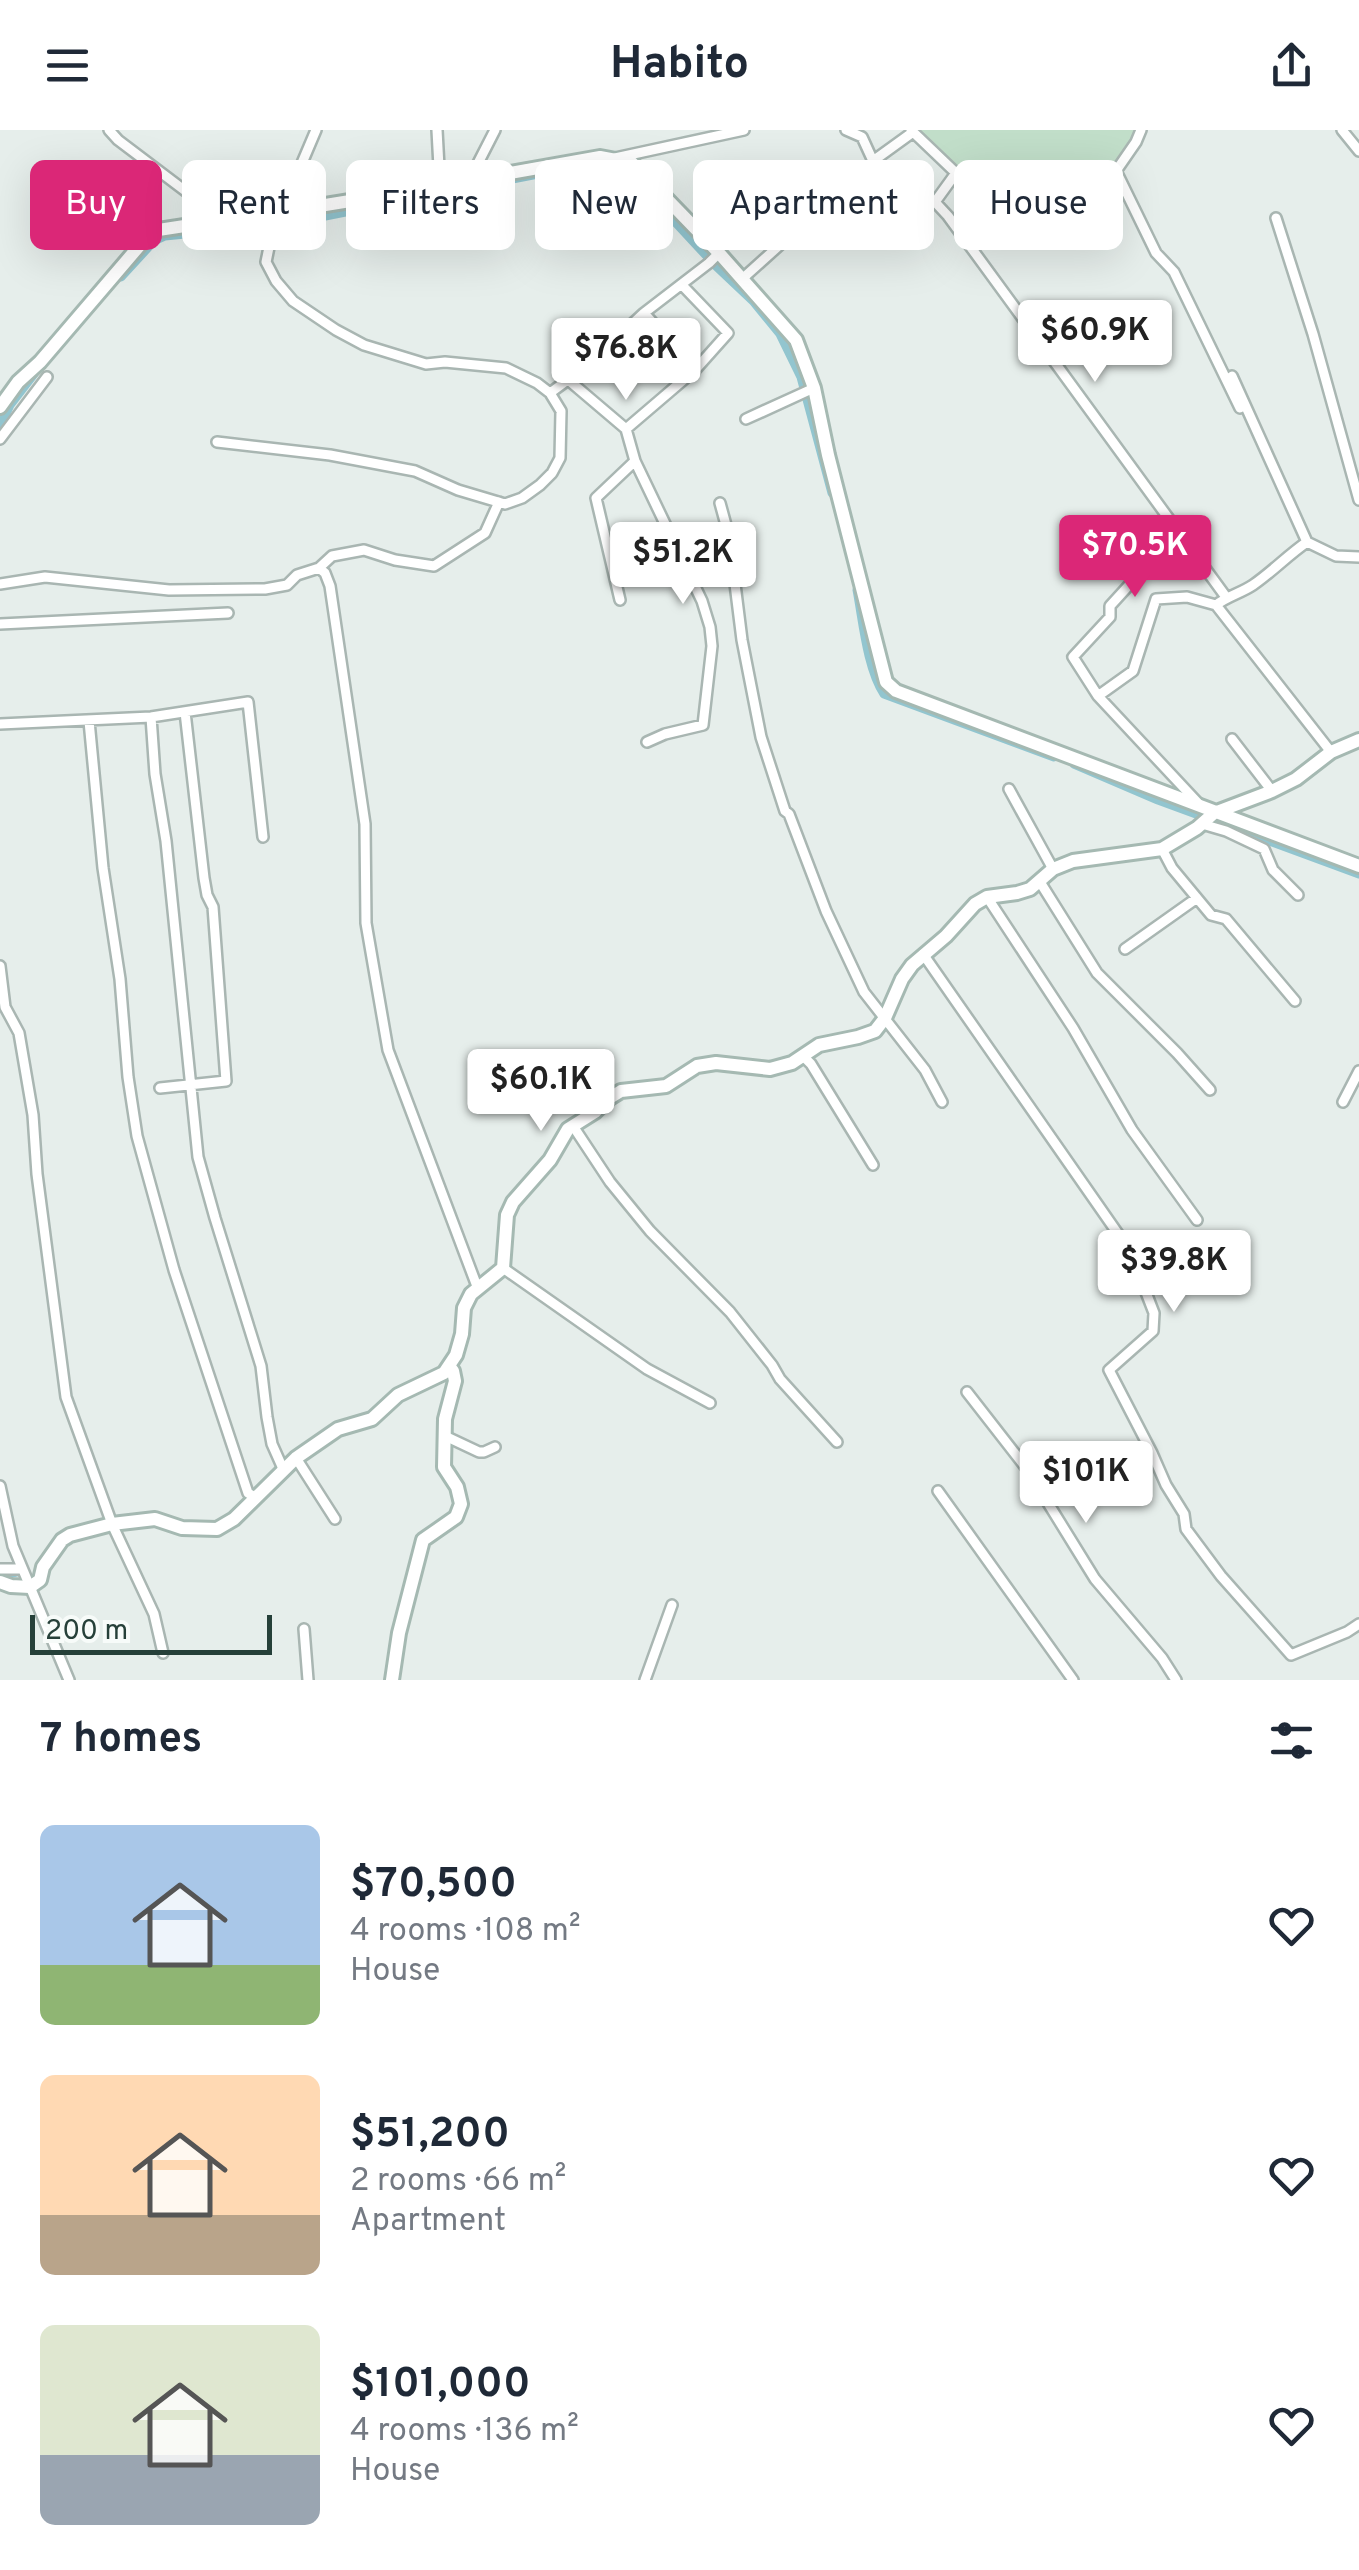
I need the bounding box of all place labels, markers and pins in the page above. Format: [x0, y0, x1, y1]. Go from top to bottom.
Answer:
pin: $60.9K [1014, 300, 1176, 385]
pin: $76.8K [545, 318, 707, 403]
pin: $70.5K [1054, 515, 1216, 600]
pin: $51.2K [602, 522, 764, 607]
pin: $60.1K [460, 1049, 622, 1134]
pin: $39.8K [1093, 1230, 1255, 1315]
pin: $101K [1016, 1441, 1156, 1526]

